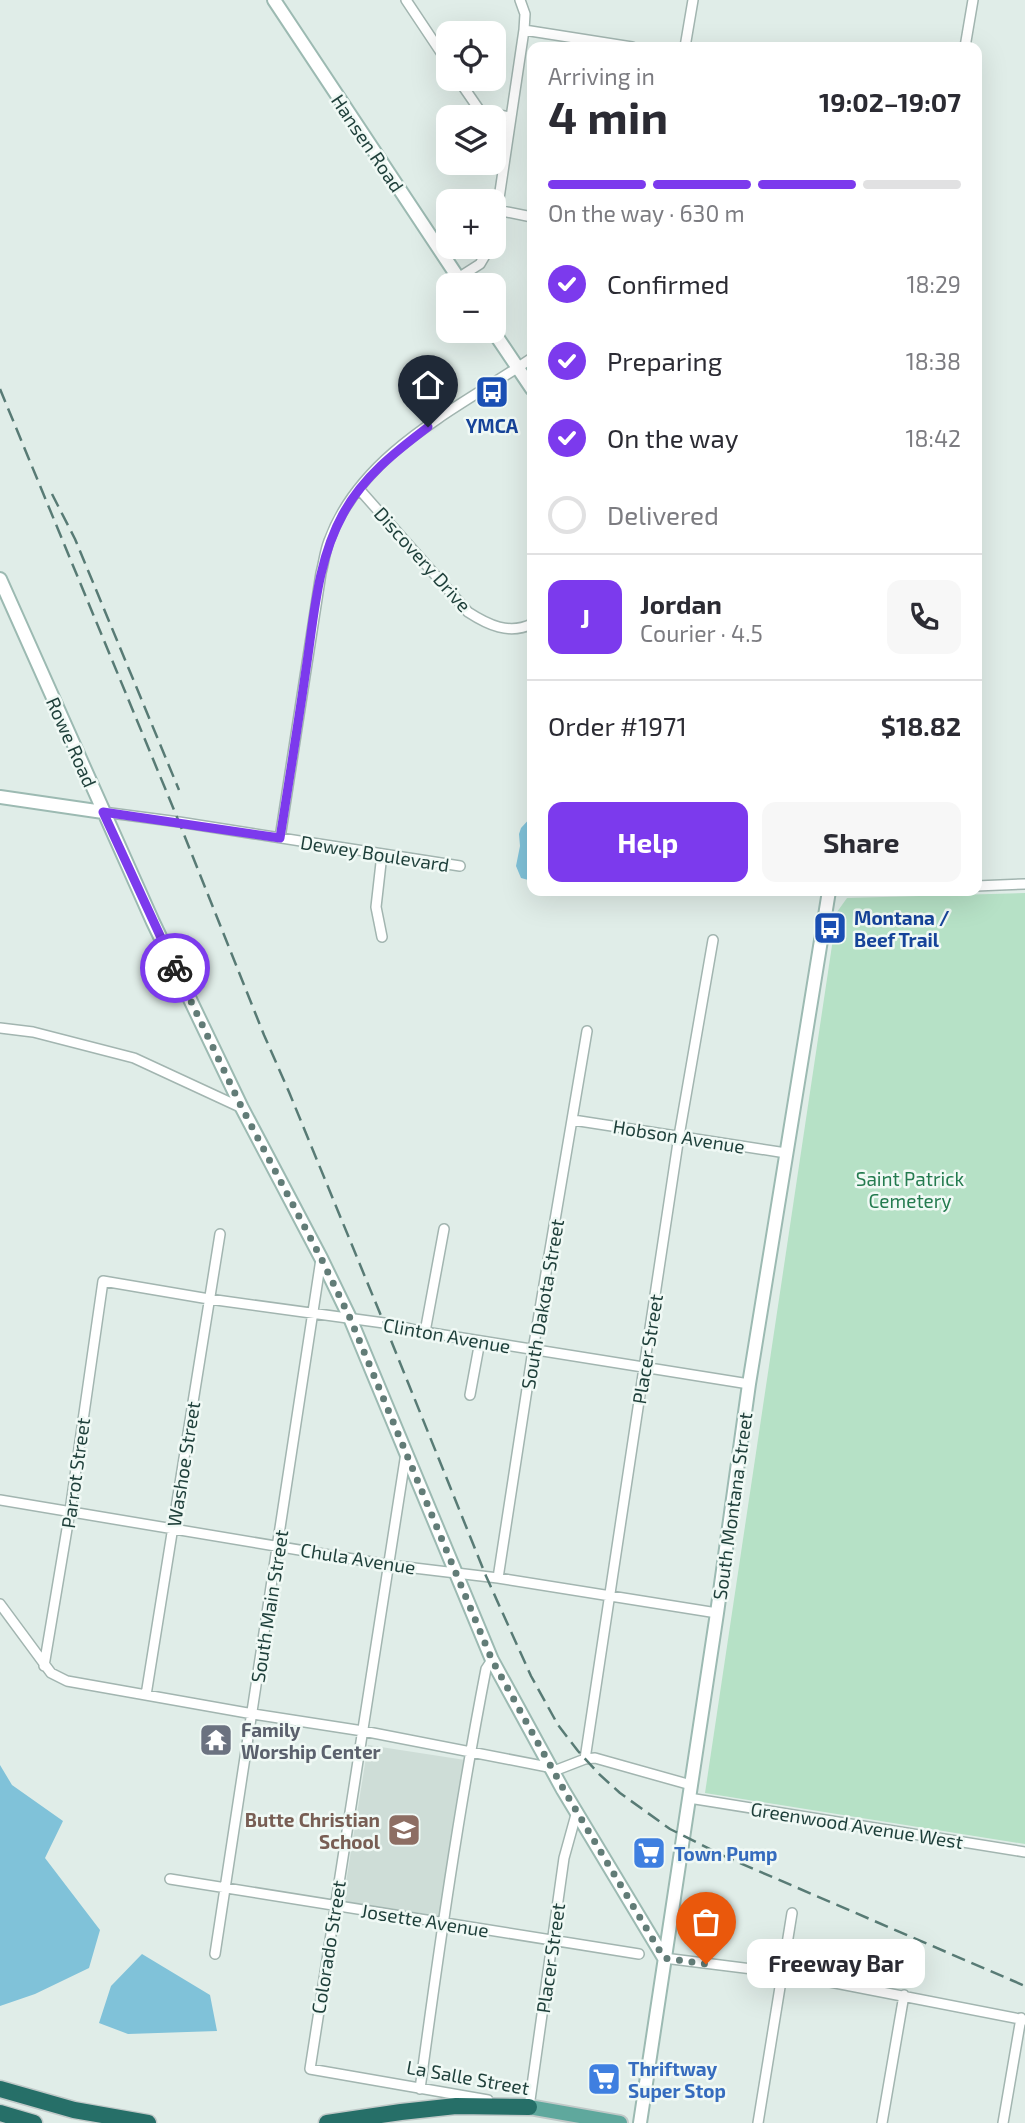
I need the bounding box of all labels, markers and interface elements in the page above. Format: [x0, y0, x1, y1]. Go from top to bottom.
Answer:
map controls [436, 21, 506, 343]
button: locate [436, 21, 506, 91]
text: Arriving in [548, 62, 655, 90]
text: 19:02–19:07 [819, 86, 961, 117]
text: 4 min [548, 88, 668, 143]
street label: Hansen Road [327, 90, 409, 196]
button: layers [436, 105, 506, 175]
button: + [436, 189, 506, 259]
text: On the way · 630 m [548, 199, 745, 227]
icon: check [548, 265, 586, 303]
text: Confirmed [607, 268, 730, 299]
text: 18:29 [906, 270, 961, 298]
button: − [436, 273, 506, 343]
icon: check [548, 342, 586, 380]
text: Preparing [607, 345, 722, 376]
text: 18:38 [906, 347, 961, 375]
pin [398, 355, 458, 427]
icon: home [409, 366, 447, 404]
bus stop icon: YMCA [473, 373, 511, 411]
place label: YMCA [466, 414, 519, 437]
icon: check [548, 419, 586, 457]
text: On the way [607, 422, 738, 453]
text: 18:42 [905, 424, 961, 452]
text: Delivered [607, 499, 719, 530]
street label: Discovery Drive [370, 502, 476, 616]
button: phone [887, 580, 961, 654]
text: Jordan [640, 588, 722, 619]
text: J [580, 602, 590, 633]
text: Courier · 4.5 [640, 619, 763, 647]
street label: Rowe Road [42, 693, 102, 791]
text: Order #1971 [548, 710, 687, 741]
text: $18.82 [881, 710, 961, 741]
button: Help [548, 802, 748, 882]
button: Share [762, 802, 961, 882]
street label: Dewey Boulevard [299, 830, 451, 876]
place label: Montana / Beef Trail [854, 906, 950, 951]
bus stop icon: Montana / Beef Trail [811, 909, 849, 947]
courier [140, 933, 210, 1003]
icon: bike [156, 949, 194, 987]
street label: Hobson Avenue [611, 1114, 747, 1158]
park label: Saint Patrick Cemetery [856, 1167, 965, 1212]
street label: South Dakota Street [516, 1217, 568, 1391]
street label: Placer Street [627, 1292, 667, 1406]
street label: Clinton Avenue [382, 1312, 512, 1358]
street label: Washoe Street [162, 1400, 204, 1528]
street label: South Montana Street [707, 1411, 757, 1601]
street label: Parrot Street [56, 1416, 94, 1530]
street label: South Main Street [246, 1528, 292, 1684]
street label: Chula Avenue [299, 1538, 417, 1578]
place label: Family Worship Center [241, 1718, 381, 1763]
temple icon: Family Worship Center [197, 1721, 235, 1759]
street label: Greenwood Avenue West [749, 1797, 965, 1853]
place label: Butte Christian School [245, 1808, 381, 1853]
school or university icon: Butte Christian School [385, 1811, 423, 1849]
supermarket icon: Town Pump [630, 1834, 668, 1872]
place label: Town Pump [674, 1842, 777, 1865]
street label: Colorado Street [306, 1879, 350, 2015]
pin [676, 1892, 736, 1964]
street label: Josette Avenue [359, 1899, 491, 1941]
street label: Placer Street [531, 1901, 569, 2015]
icon: bag [687, 1903, 725, 1941]
callout: Freeway Bar [748, 1940, 926, 1988]
text: Freeway Bar [768, 1949, 904, 1977]
street label: La Salle Street [405, 2055, 531, 2099]
place label: Thriftway Super Stop [628, 2057, 726, 2102]
supermarket icon: Thriftway Super Stop [585, 2060, 623, 2098]

